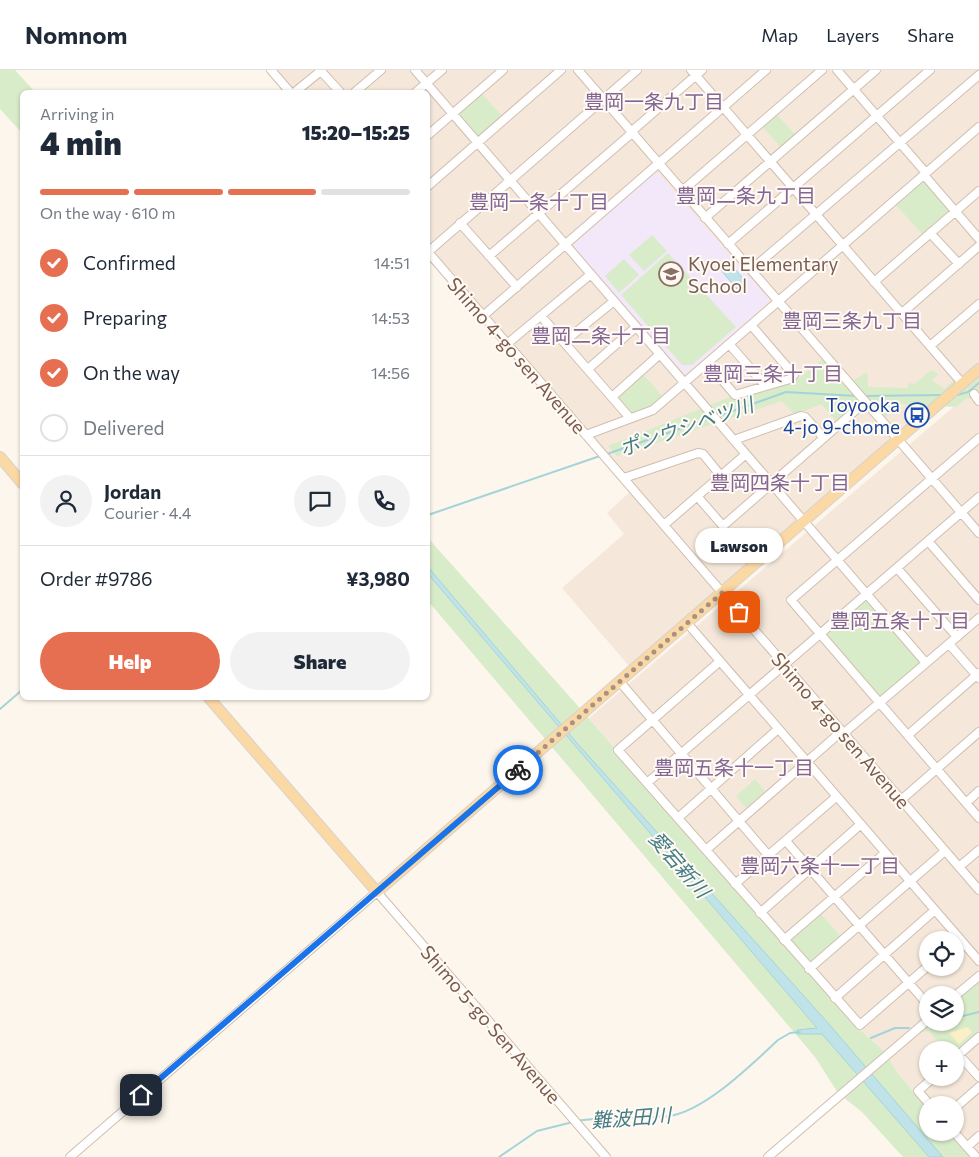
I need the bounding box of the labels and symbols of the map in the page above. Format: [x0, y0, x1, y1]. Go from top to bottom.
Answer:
district label: 豊岡一条九丁目 [584, 89, 724, 113]
district label: 豊岡二条九丁目 [676, 183, 816, 207]
district label: 豊岡一条十丁目 [469, 189, 609, 213]
place label: Kyoei Elementary School [688, 252, 838, 297]
school or university icon: Kyoei Elementary School [658, 261, 684, 287]
street label: Shimo 4-go sen Avenue [443, 272, 591, 438]
district label: 豊岡三条九丁目 [782, 308, 922, 332]
district label: 豊岡二条十丁目 [531, 323, 671, 347]
district label: 豊岡三条十丁目 [703, 361, 843, 385]
water label: ポンウシベツ川 [616, 391, 758, 460]
place label: Toyooka 4-jo 9-chome [783, 393, 900, 438]
bus stop icon: Toyooka 4-jo 9-chome [904, 402, 930, 428]
district label: 豊岡四条十丁目 [710, 470, 850, 494]
callout: Lawson [695, 527, 783, 562]
pin [718, 591, 760, 633]
district label: 豊岡五条十丁目 [830, 608, 970, 632]
street label: Shimo 4-go sen Avenue [767, 647, 915, 813]
courier [493, 745, 543, 795]
district label: 豊岡五条十一丁目 [654, 755, 814, 779]
water label: 愛宕新川 [645, 826, 717, 904]
district label: 豊岡六条十一丁目 [740, 853, 900, 877]
street label: Shimo 5-go Sen Avenue [416, 940, 566, 1108]
pin [120, 1074, 162, 1116]
water label: 難波田川 [590, 1102, 674, 1132]

